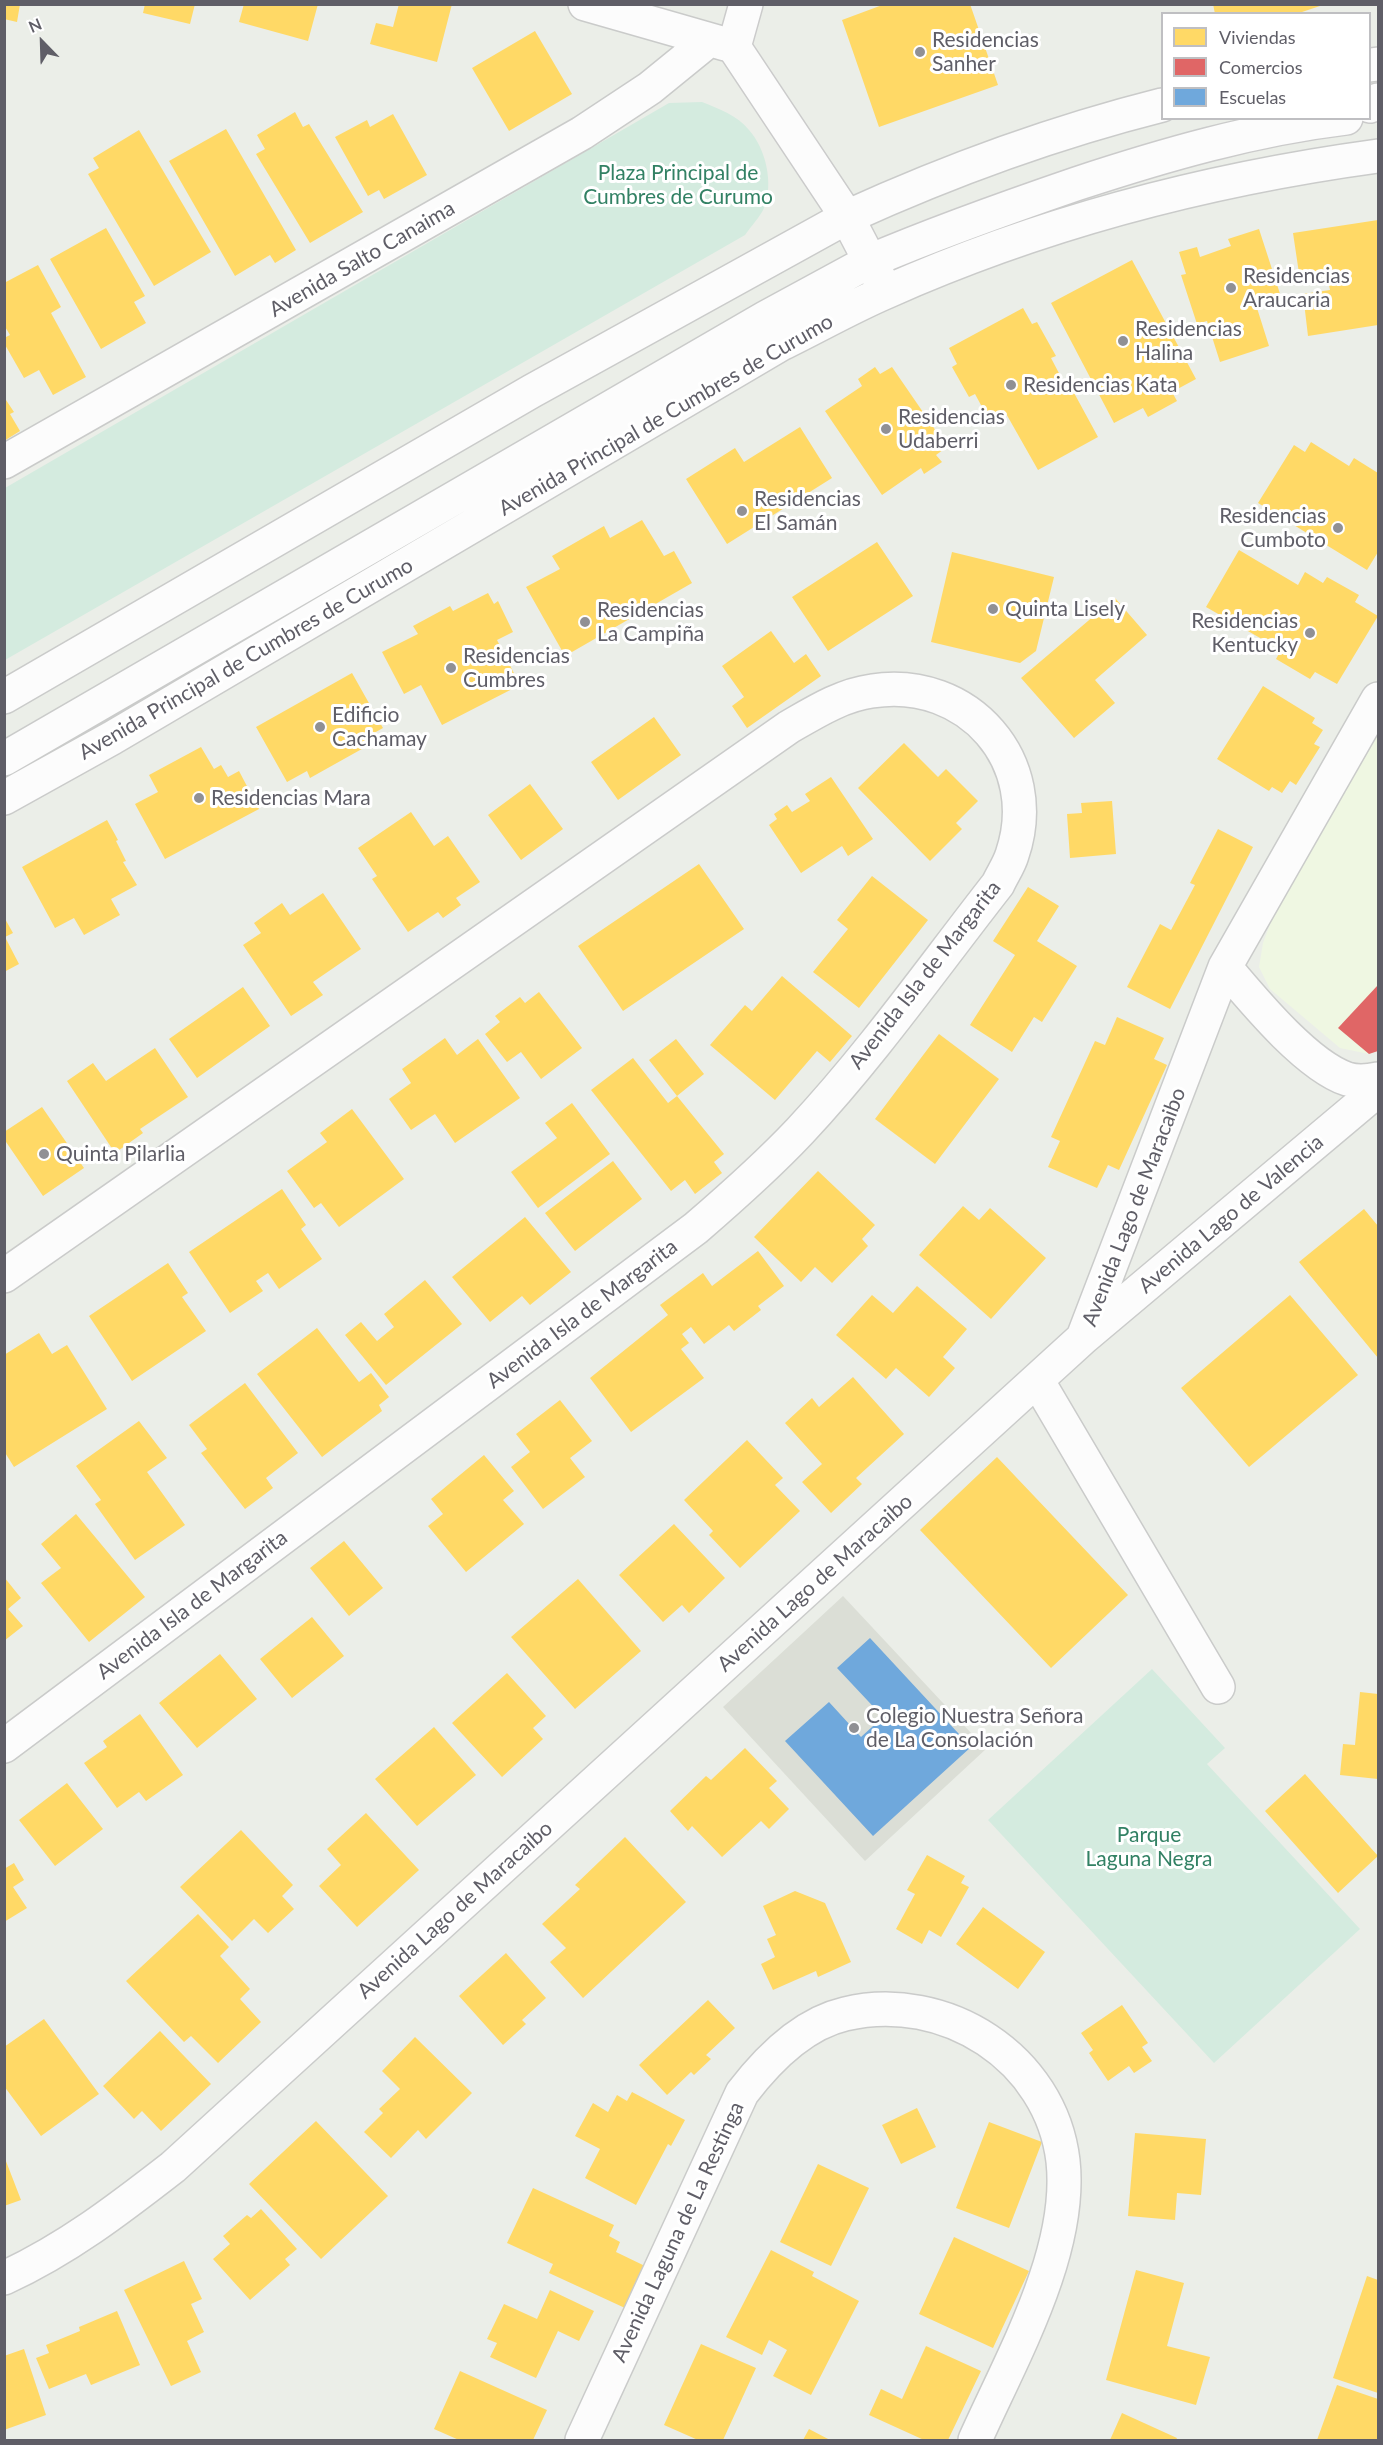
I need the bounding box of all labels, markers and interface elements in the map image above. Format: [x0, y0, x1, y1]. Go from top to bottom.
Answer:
north arrow [12, 12, 72, 72]
legend [1161, 12, 1371, 120]
text: N [25, 14, 44, 36]
text: Viviendas [1219, 26, 1295, 48]
place label: Residencias Sanher [932, 27, 1039, 77]
marker: Residencias Sanher [913, 45, 927, 59]
text: Comercios [1219, 56, 1302, 78]
text: Escuelas [1219, 86, 1286, 108]
park label: Plaza Principal de Cumbres de Curumo [583, 160, 773, 210]
street label: Avenida Salto Canaima [265, 196, 459, 322]
place label: Residencias Araucaria [1243, 263, 1350, 313]
marker: Residencias Araucaria [1224, 281, 1238, 295]
street label: Avenida Principal de Cumbres de Curumo [494, 309, 838, 521]
place label: Residencias Halina [1135, 316, 1242, 366]
marker: Residencias Halina [1116, 334, 1130, 348]
place label: Residencias Kata [1023, 372, 1177, 398]
marker: Residencias Kata [1004, 378, 1018, 392]
place label: Residencias Udaberri [898, 404, 1005, 454]
marker: Residencias Udaberri [879, 422, 893, 436]
place label: Residencias El Samán [754, 486, 861, 536]
place label: Residencias Cumboto [1219, 503, 1326, 553]
marker: Residencias El Samán [735, 504, 749, 518]
marker: Residencias Cumboto [1331, 521, 1345, 535]
street label: Avenida Principal de Cumbres de Curumo [74, 553, 418, 765]
place label: Quinta Lisely [1005, 596, 1125, 622]
place label: Residencias La Campiña [597, 597, 704, 647]
marker: Quinta Lisely [986, 602, 1000, 616]
place label: Residencias Kentucky [1191, 608, 1298, 658]
marker: Residencias La Campiña [578, 615, 592, 629]
marker: Residencias Kentucky [1303, 626, 1317, 640]
place label: Residencias Cumbres [463, 643, 570, 693]
marker: Residencias Cumbres [444, 661, 458, 675]
place label: Edificio Cachamay [332, 702, 427, 752]
marker: Edificio Cachamay [313, 720, 327, 734]
place label: Residencias Mara [211, 785, 371, 811]
marker: Residencias Mara [192, 791, 206, 805]
street label: Avenida Isla de Margarita [844, 876, 1006, 1074]
street label: Avenida Lago de Maracaibo [1077, 1084, 1191, 1330]
street label: Avenida Lago de Valencia [1134, 1129, 1328, 1299]
place label: Quinta Pilarlia [56, 1141, 185, 1167]
marker: Quinta Pilarlia [37, 1147, 51, 1161]
street label: Avenida Isla de Margarita [482, 1234, 682, 1394]
street label: Avenida Lago de Maracaibo [712, 1489, 918, 1677]
street label: Avenida Isla de Margarita [92, 1525, 292, 1685]
place label: Colegio Nuestra Señora de La Consolación [866, 1703, 1084, 1753]
marker: Colegio Nuestra Señora de La Consolación [847, 1721, 861, 1735]
street label: Avenida Lago de Maracaibo [352, 1816, 558, 2004]
park label: Parque Laguna Negra [1085, 1822, 1213, 1872]
street label: Avenida Laguna de La Restinga [607, 2098, 749, 2366]

